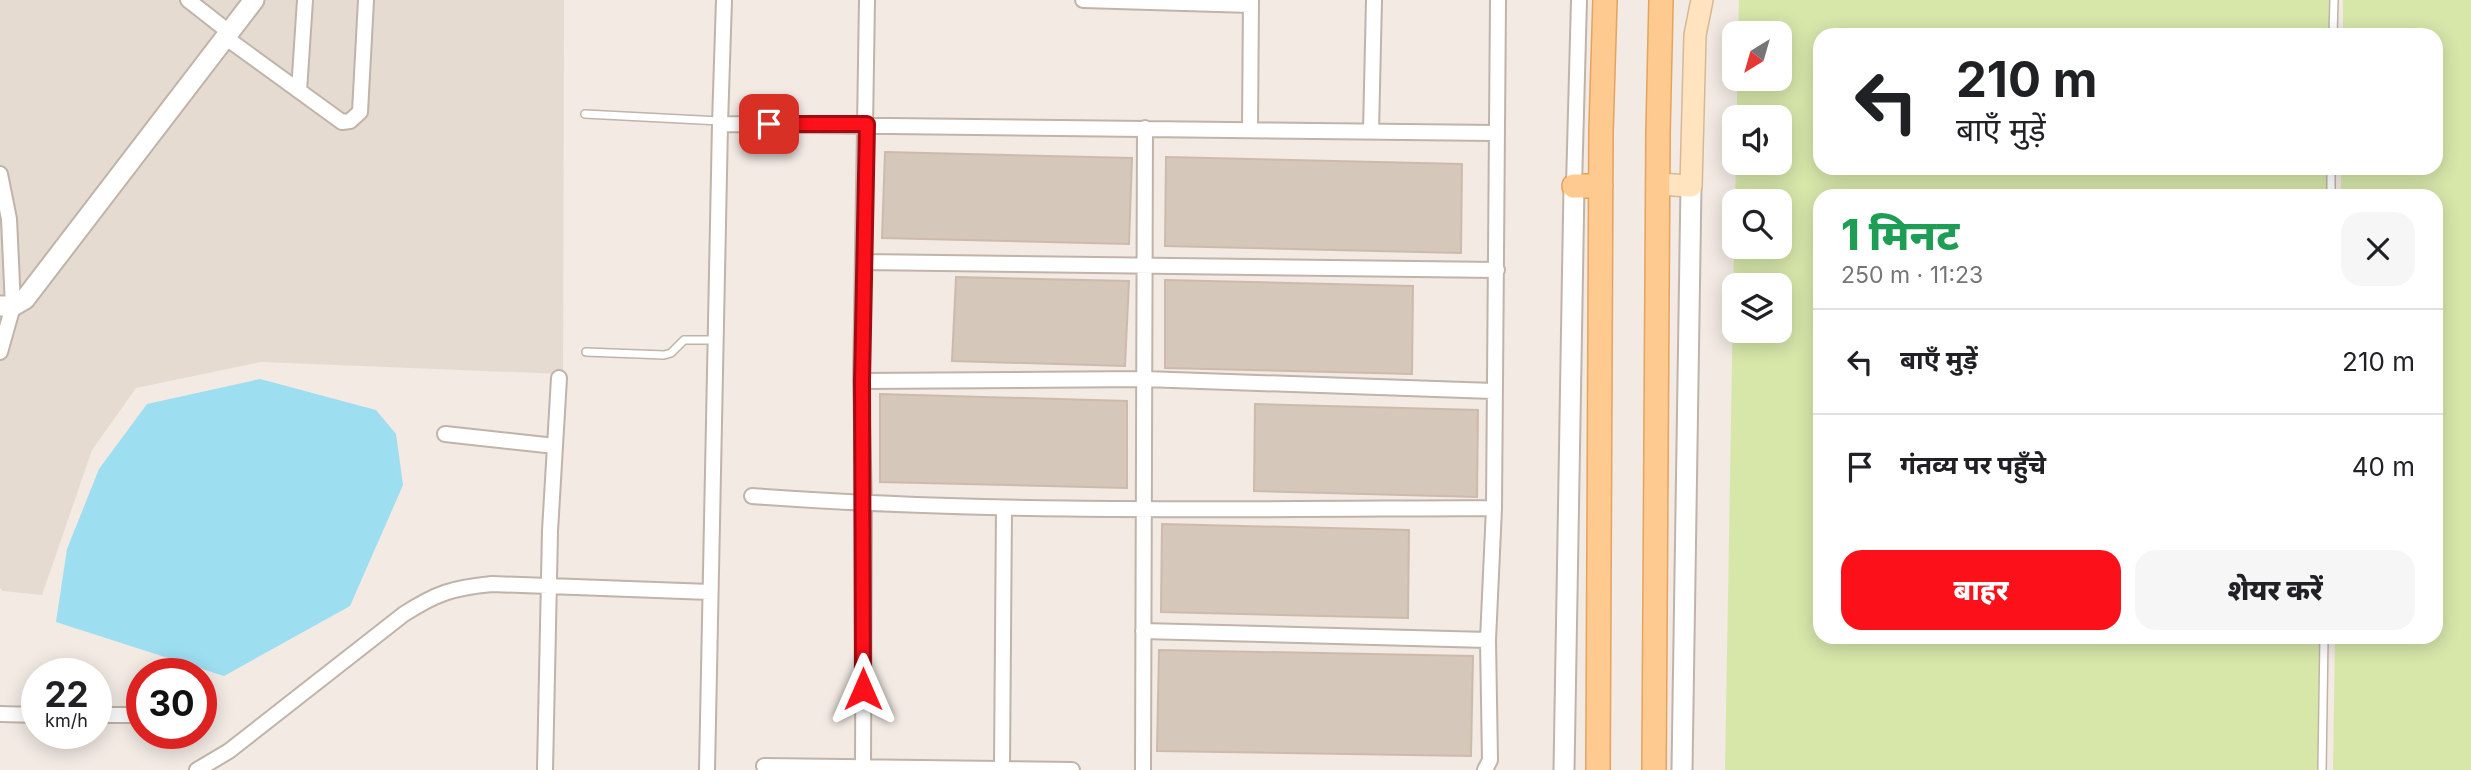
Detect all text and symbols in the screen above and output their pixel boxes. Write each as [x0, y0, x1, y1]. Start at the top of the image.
north arrow [1722, 21, 1792, 91]
map controls [1722, 21, 1792, 343]
text: 210 m [1956, 50, 2097, 109]
icon: left [1841, 56, 1932, 147]
pin [739, 94, 799, 154]
icon: arrive [750, 105, 788, 143]
button: sound [1722, 105, 1792, 175]
text: बाएँ मुड़ें [1956, 110, 2046, 149]
button: search [1722, 189, 1792, 259]
text: 1 मिनट [1841, 209, 1959, 260]
button: close [2341, 212, 2415, 286]
text: 250 m · 11:23 [1841, 261, 1983, 289]
button: layers [1722, 273, 1792, 343]
icon: left [1841, 343, 1879, 381]
text: बाएँ मुड़ें [1900, 344, 1977, 375]
text: 210 m [2342, 346, 2415, 377]
icon: arrive [1841, 448, 1879, 486]
text: गंतव्य पर पहुँचे [1900, 449, 2046, 480]
text: 40 m [2352, 451, 2415, 482]
button: बाहर [1841, 550, 2121, 630]
button: शेयर करें [2135, 550, 2415, 630]
position arrow [826, 652, 900, 726]
speed limit sign: 30 [126, 658, 217, 749]
text: 22 [44, 673, 89, 715]
text: km/h [45, 710, 88, 731]

